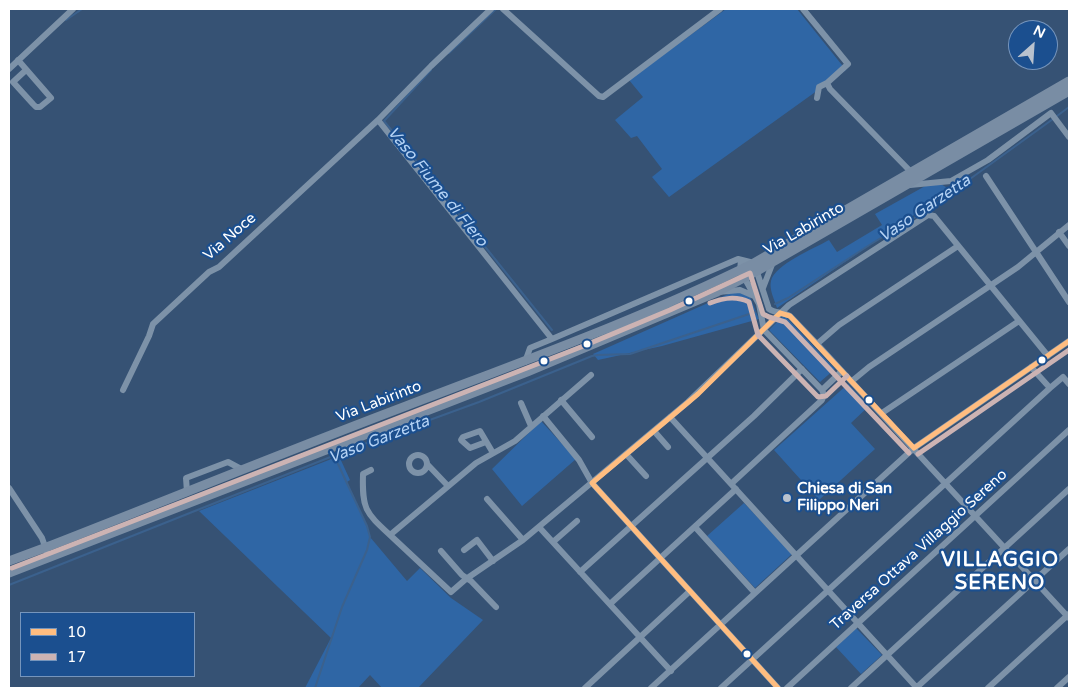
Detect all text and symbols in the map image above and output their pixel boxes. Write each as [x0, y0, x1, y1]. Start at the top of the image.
north arrow [1008, 20, 1058, 70]
text: N [1031, 22, 1048, 42]
water label: Vaso Fiume di Flero [383, 123, 491, 251]
water label: Vaso Garzetta [876, 171, 974, 247]
street label: Via Labirinto [761, 199, 847, 259]
street label: Via Noce [200, 209, 260, 265]
unlabelled marker [684, 296, 694, 306]
unlabelled marker [582, 339, 592, 349]
unlabelled marker [1037, 355, 1047, 365]
unlabelled marker [539, 356, 549, 366]
street label: Via Labirinto [334, 378, 424, 426]
unlabelled marker [864, 395, 874, 405]
water label: Vaso Garzetta [326, 412, 432, 468]
street label: Traversa Ottava Villaggio Sereno [827, 466, 1011, 634]
place label: Chiesa di San Filippo Neri [797, 480, 892, 515]
marker: Chiesa di San Filippo Neri [781, 492, 793, 504]
district label: VILLAGGIO SERENO [940, 549, 1060, 596]
legend [20, 612, 195, 677]
text: 10 [67, 623, 86, 641]
text: 17 [67, 648, 86, 666]
unlabelled marker [742, 649, 752, 659]

